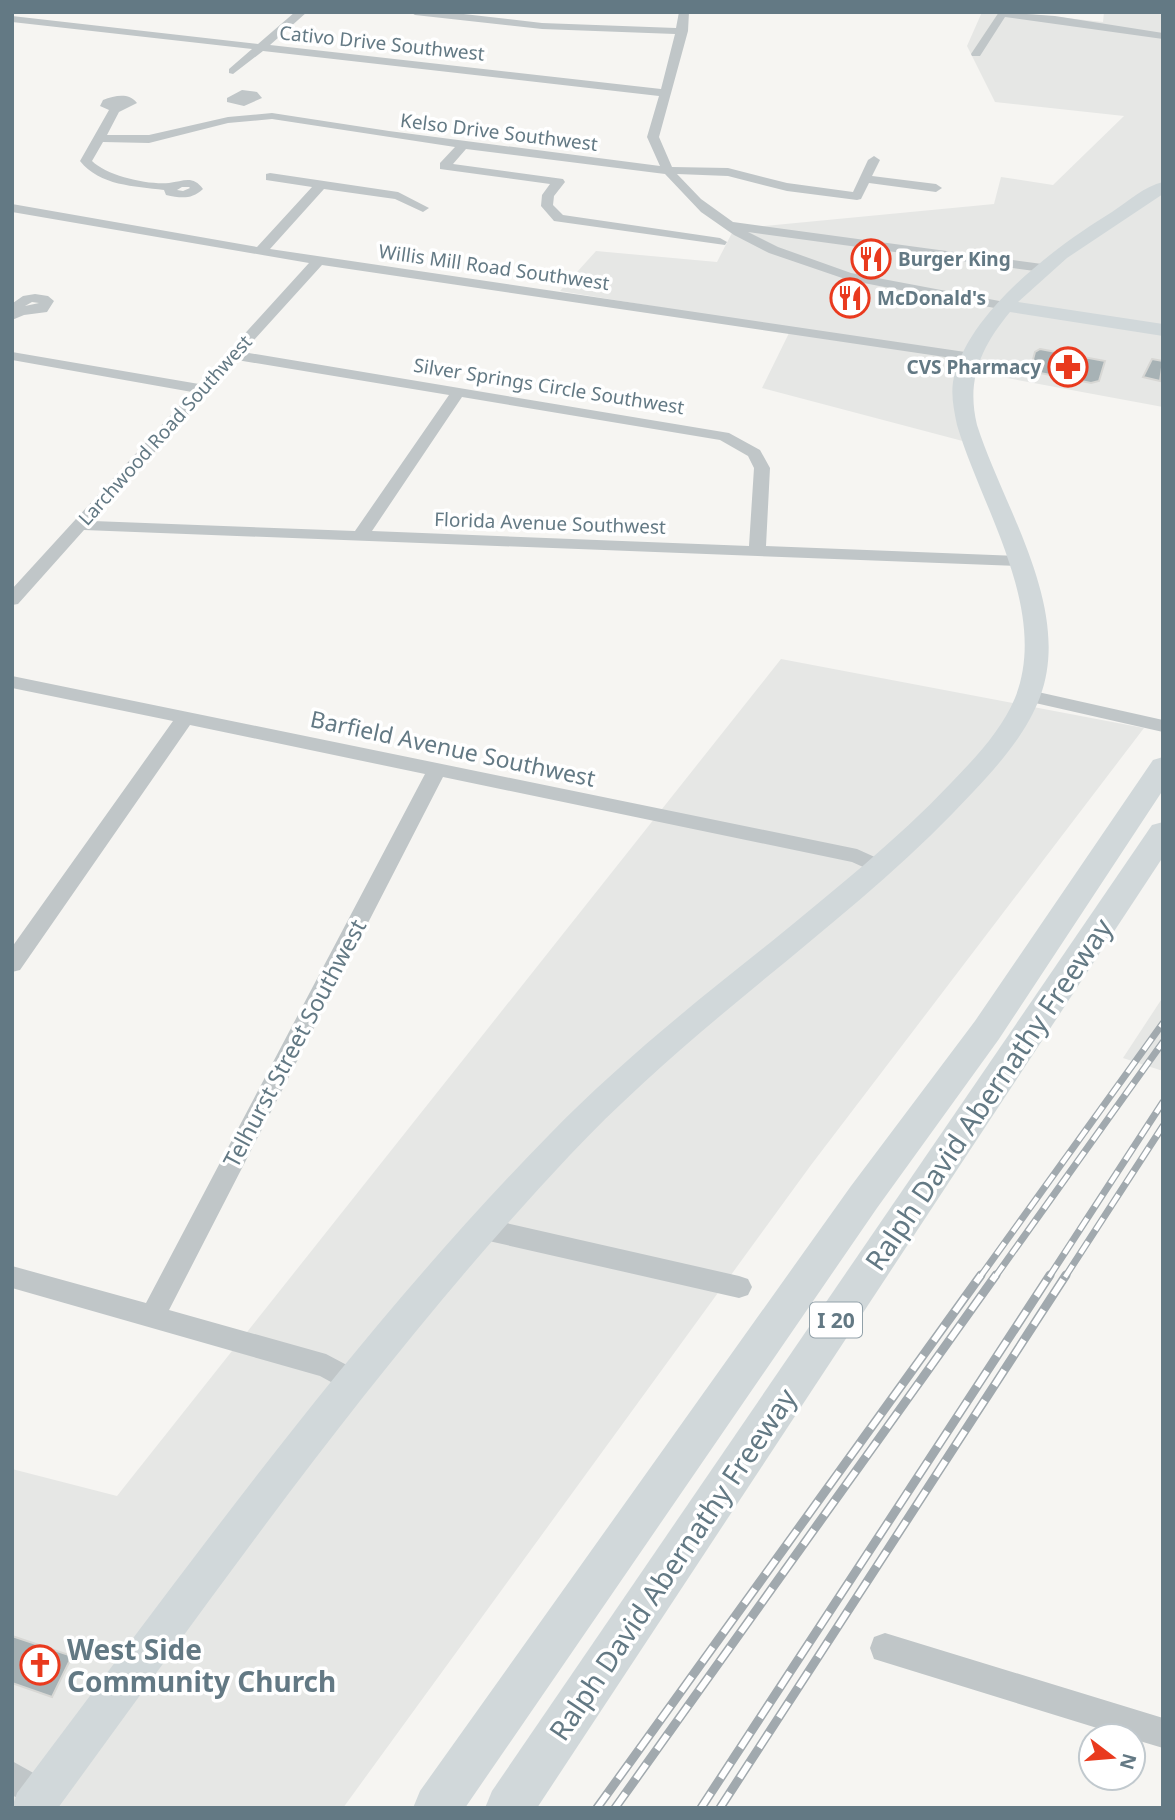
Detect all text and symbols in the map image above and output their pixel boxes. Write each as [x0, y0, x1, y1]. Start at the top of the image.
street label: Cativo Drive Southwest [278, 19, 486, 67]
street label: Kelso Drive Southwest [399, 107, 599, 157]
street label: Willis Mill Road Southwest [377, 238, 611, 296]
restaurant icon: Burger King [850, 238, 892, 280]
place label: Burger King [898, 246, 1011, 272]
restaurant icon: McDonald's [829, 277, 871, 319]
place label: McDonald's [877, 285, 986, 311]
street label: Larchwood Road Southwest [72, 329, 258, 531]
pharmacy icon: CVS Pharmacy [1047, 346, 1089, 388]
street label: Silver Springs Circle Southwest [412, 352, 686, 420]
place label: CVS Pharmacy [906, 354, 1041, 380]
street label: Florida Avenue Southwest [434, 506, 666, 540]
street label: Barfield Avenue Southwest [308, 702, 598, 794]
street label: Ralph David Abernathy Freeway [856, 910, 1121, 1278]
street label: Telhurst Street Southwest [215, 913, 373, 1173]
road number: I 20 [810, 1302, 862, 1338]
street label: Ralph David Abernathy Freeway [540, 1380, 805, 1748]
place label: West Side Community Church [67, 1630, 336, 1700]
church icon: West Side Community Church [19, 1644, 61, 1686]
north arrow [1077, 1722, 1147, 1792]
text: N [1114, 1751, 1143, 1773]

